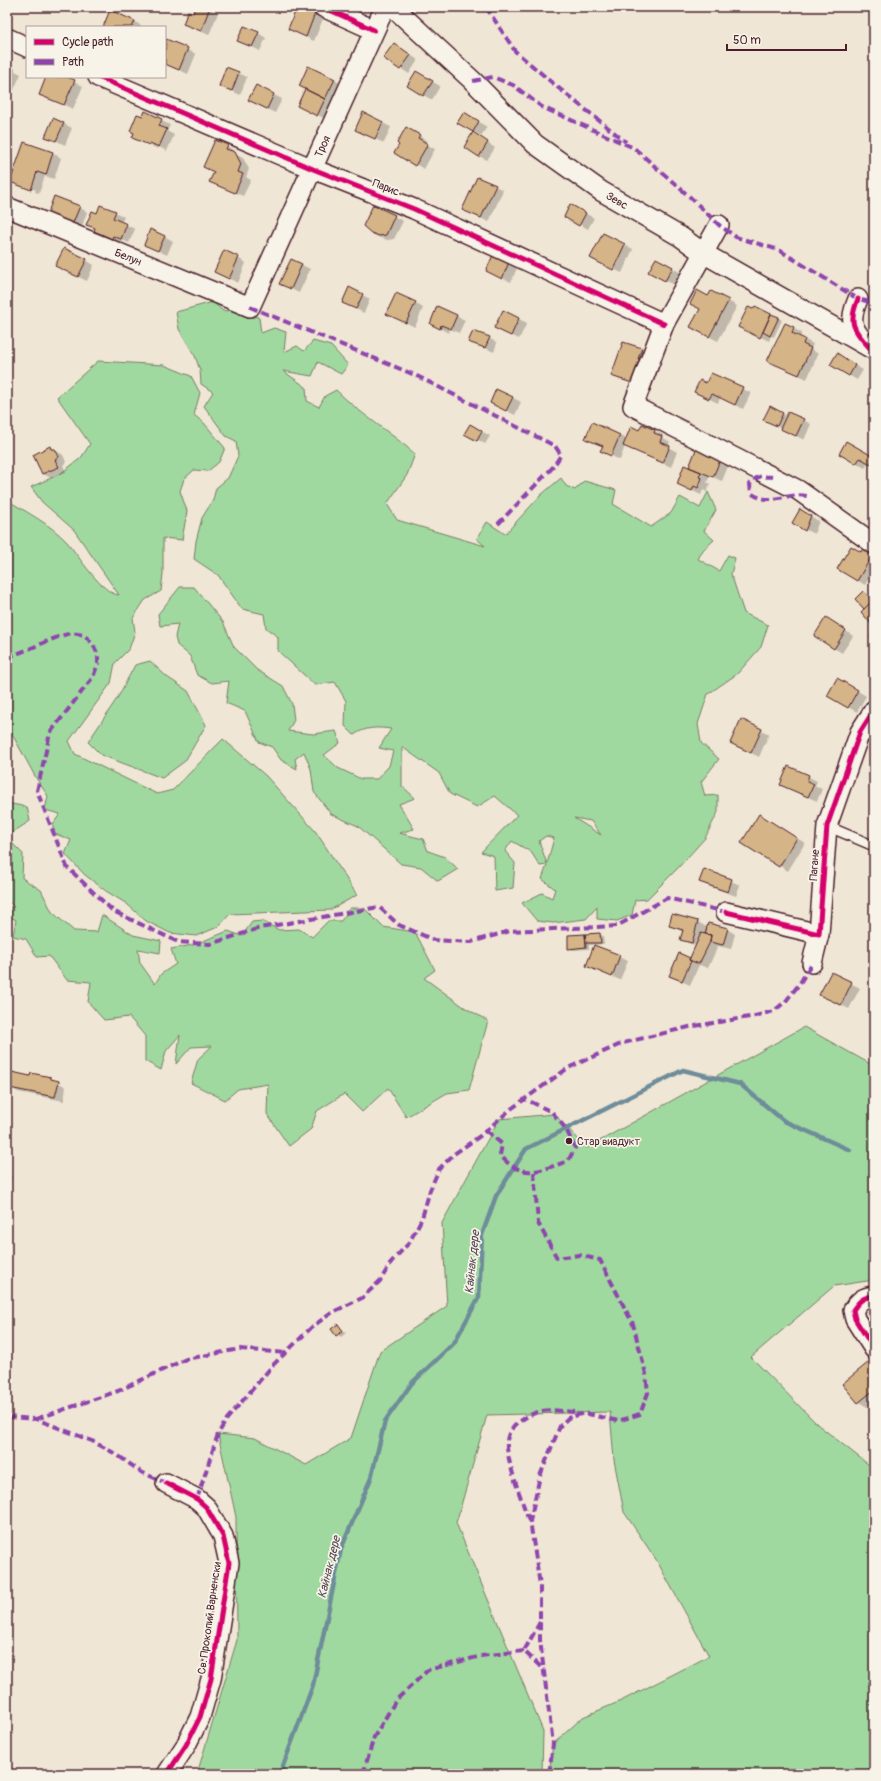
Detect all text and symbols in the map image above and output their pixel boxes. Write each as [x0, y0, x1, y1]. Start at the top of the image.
legend [26, 26, 166, 78]
scale bar [727, 26, 846, 52]
text: 50 m [733, 33, 761, 48]
text: Cycle path [62, 35, 114, 50]
text: Path [62, 55, 84, 70]
street label: Троя [312, 134, 333, 159]
street label: Парис [371, 176, 401, 199]
street label: Зевс [604, 189, 630, 212]
street label: Белун [113, 246, 143, 269]
street label: Пагане [807, 848, 822, 881]
place label: Стар виадукт [577, 1135, 640, 1148]
marker: Стар виадукт [564, 1136, 574, 1146]
water label: Кайнак дере [462, 1229, 483, 1294]
water label: Кайнак дере [315, 1534, 345, 1600]
street label: Св. Прокопий Варненски [195, 1561, 224, 1675]

